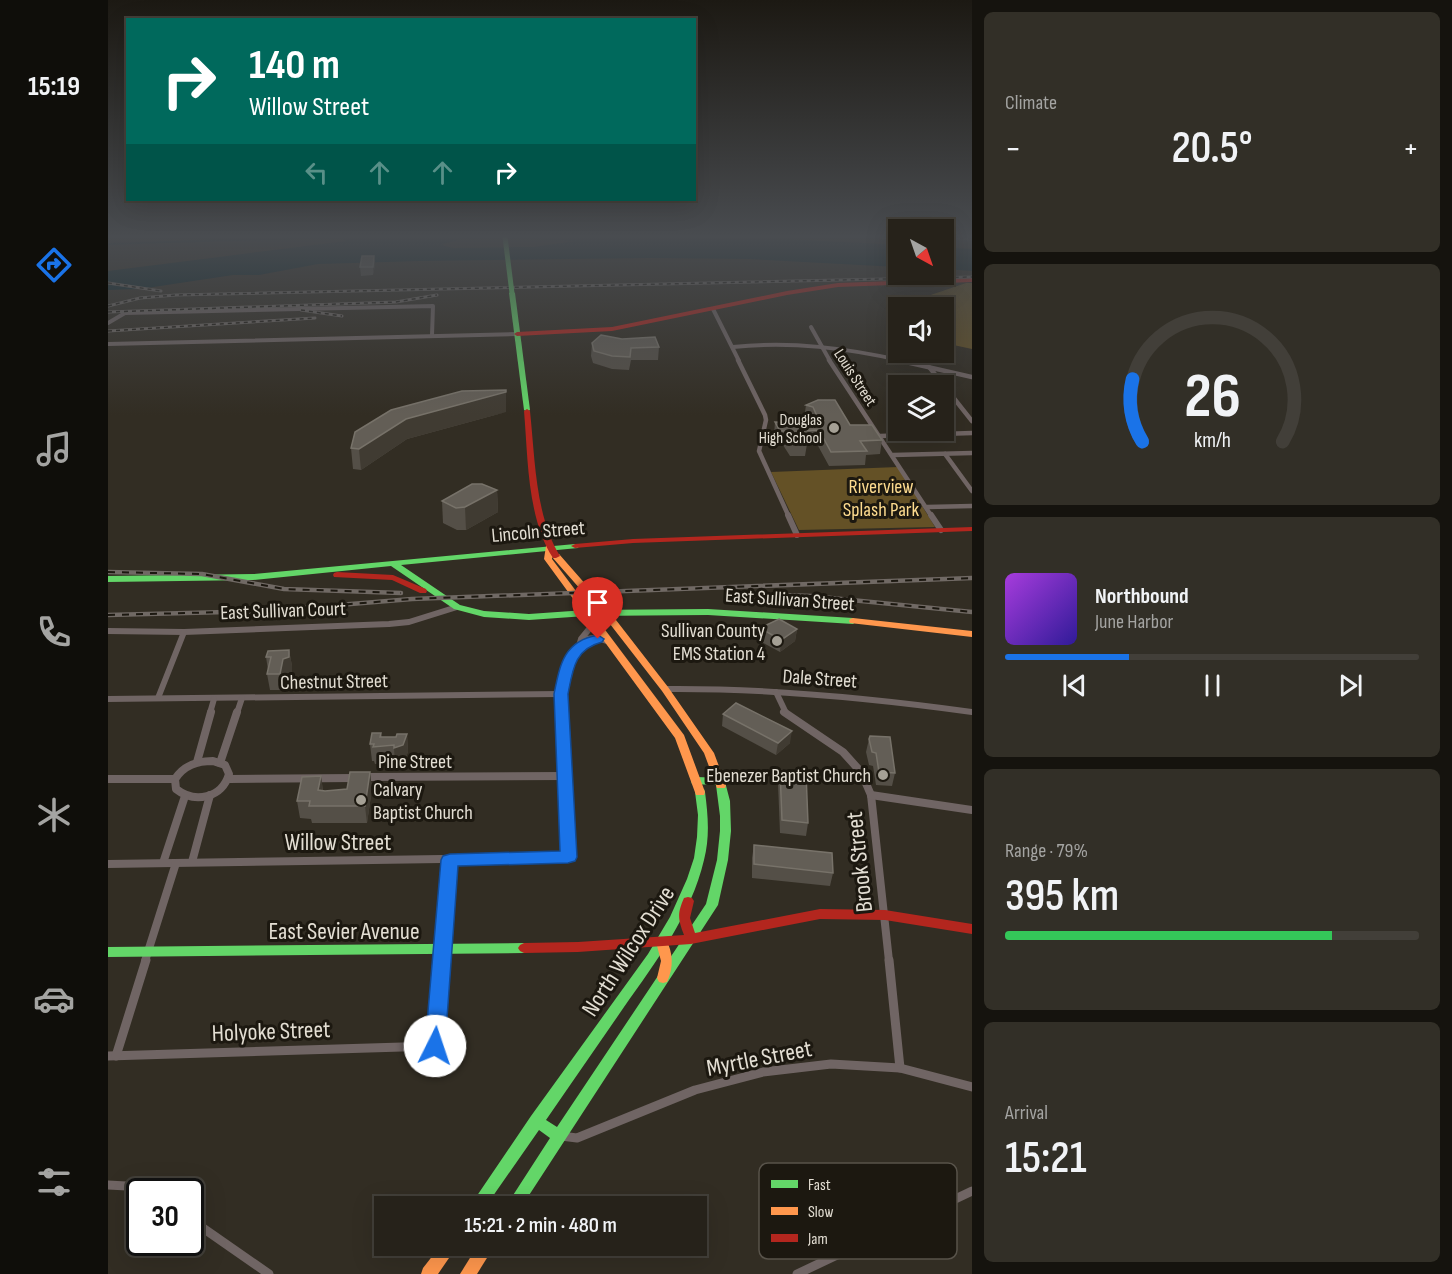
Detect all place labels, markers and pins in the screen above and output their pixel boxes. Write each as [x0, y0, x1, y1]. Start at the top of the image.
place label: Douglas High School [759, 411, 822, 448]
marker: Douglas High School [827, 421, 841, 435]
pin [572, 577, 623, 639]
place label: Sullivan County EMS Station 4 [661, 619, 765, 666]
marker: Sullivan County EMS Station 4 [770, 634, 784, 648]
place label: Ebenezer Baptist Church [706, 764, 871, 788]
marker: Ebenezer Baptist Church [876, 768, 890, 782]
place label: Calvary Baptist Church [373, 778, 473, 825]
marker: Calvary Baptist Church [354, 793, 368, 807]

